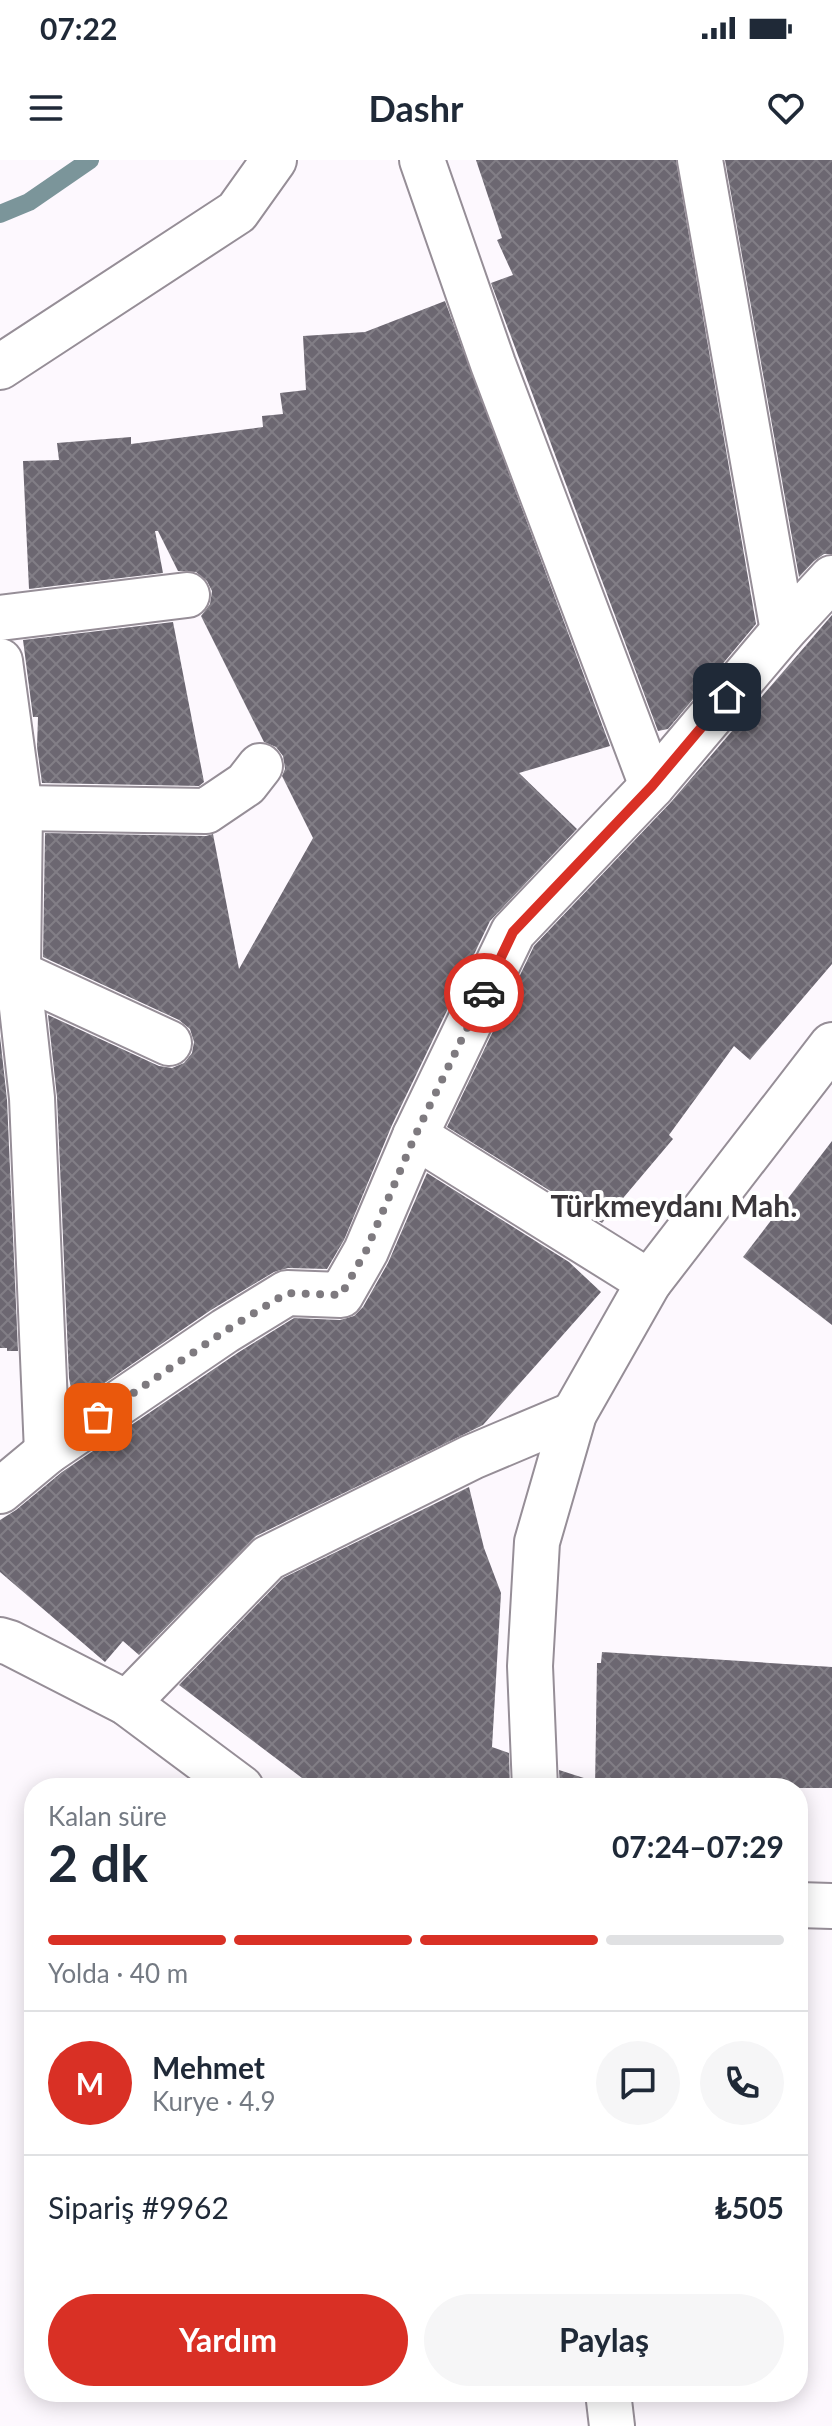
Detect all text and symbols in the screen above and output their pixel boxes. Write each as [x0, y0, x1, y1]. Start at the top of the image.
text: 07:22 [40, 10, 117, 46]
icon: menu [24, 86, 68, 130]
text: Dashr [369, 86, 463, 130]
icon: heart [764, 86, 808, 130]
pin [693, 663, 761, 731]
icon: home [705, 675, 749, 719]
courier [444, 953, 524, 1033]
icon: car [462, 971, 506, 1015]
district label: Türkmeydanı Mah. [551, 1187, 797, 1223]
pin [64, 1383, 132, 1451]
icon: bag [76, 1395, 120, 1439]
text: Kalan süre [48, 1800, 167, 1832]
text: 07:24–07:29 [612, 1828, 784, 1864]
text: 2 dk [48, 1831, 148, 1893]
text: Yolda · 40 m [48, 1957, 188, 1989]
button: chat [596, 2041, 680, 2125]
button: phone [700, 2041, 784, 2125]
text: Mehmet [152, 2049, 265, 2085]
text: M [76, 2065, 104, 2101]
text: Kurye · 4.9 [152, 2085, 276, 2117]
text: Sipariş #9962 [48, 2189, 229, 2225]
text: ₺505 [714, 2189, 784, 2225]
button: Yardım [48, 2294, 408, 2386]
button: Paylaş [424, 2294, 784, 2386]

